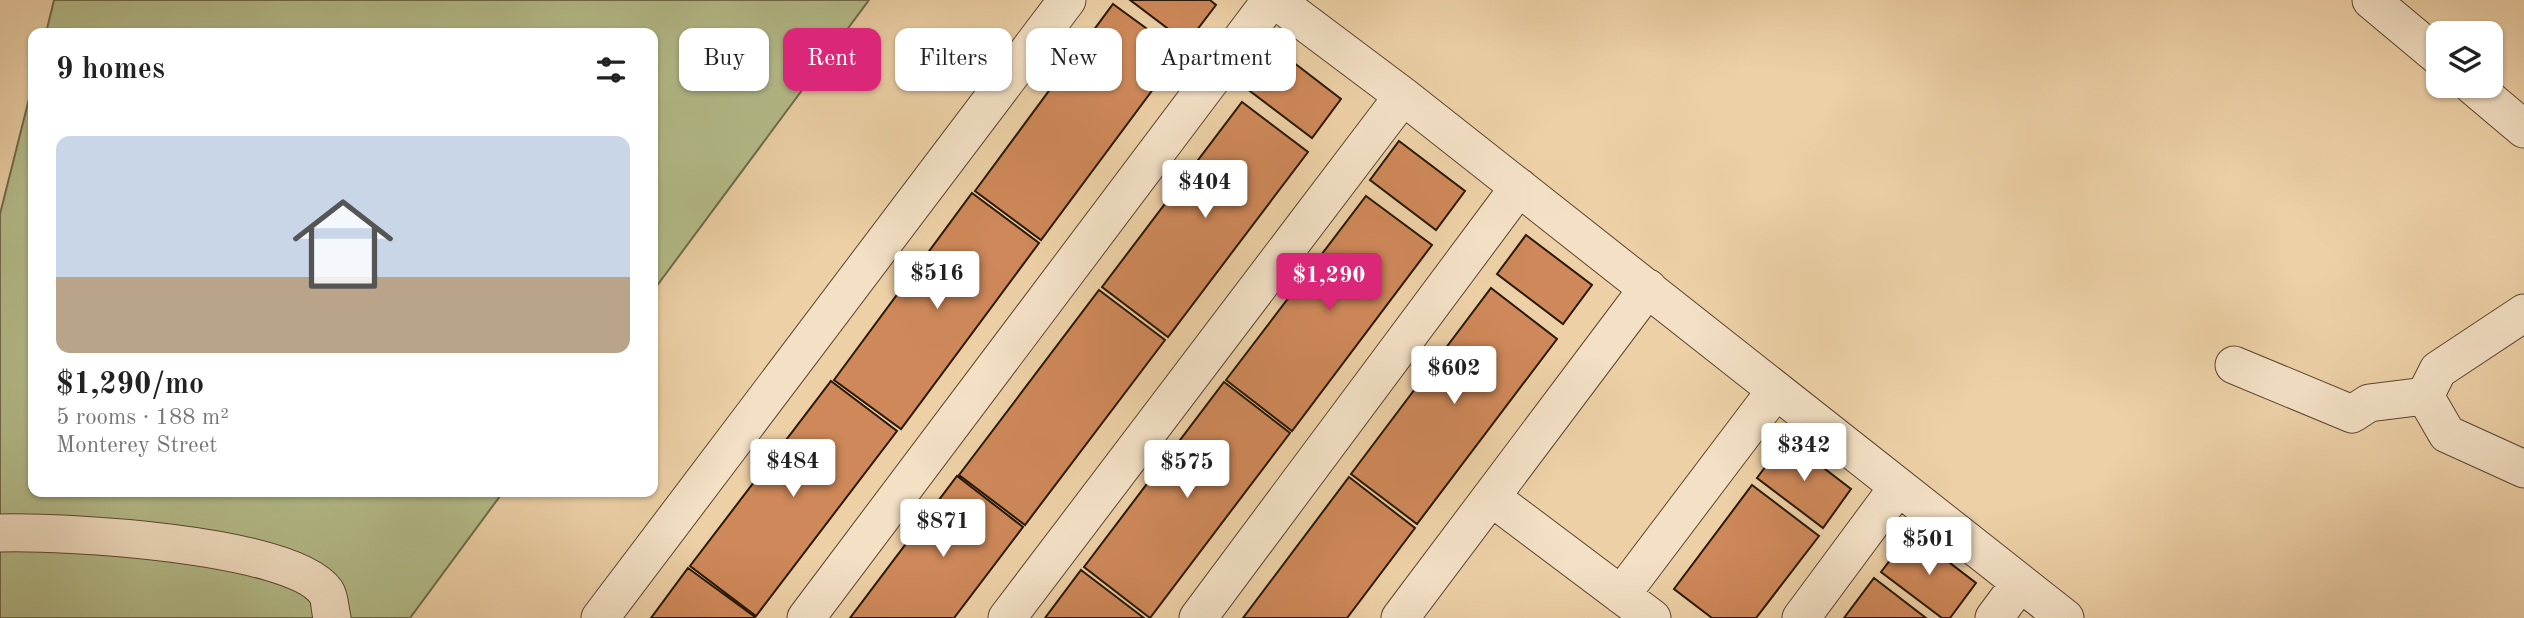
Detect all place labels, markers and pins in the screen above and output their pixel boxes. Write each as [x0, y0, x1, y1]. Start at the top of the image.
pin: $404 [1164, 160, 1246, 220]
pin: $516 [896, 252, 978, 311]
pin: $1,290 [1272, 254, 1386, 313]
pin: $602 [1413, 346, 1495, 406]
pin: $342 [1763, 424, 1845, 483]
pin: $484 [752, 440, 834, 499]
pin: $575 [1146, 440, 1228, 500]
pin: $871 [902, 500, 984, 559]
pin: $501 [1888, 518, 1970, 577]

